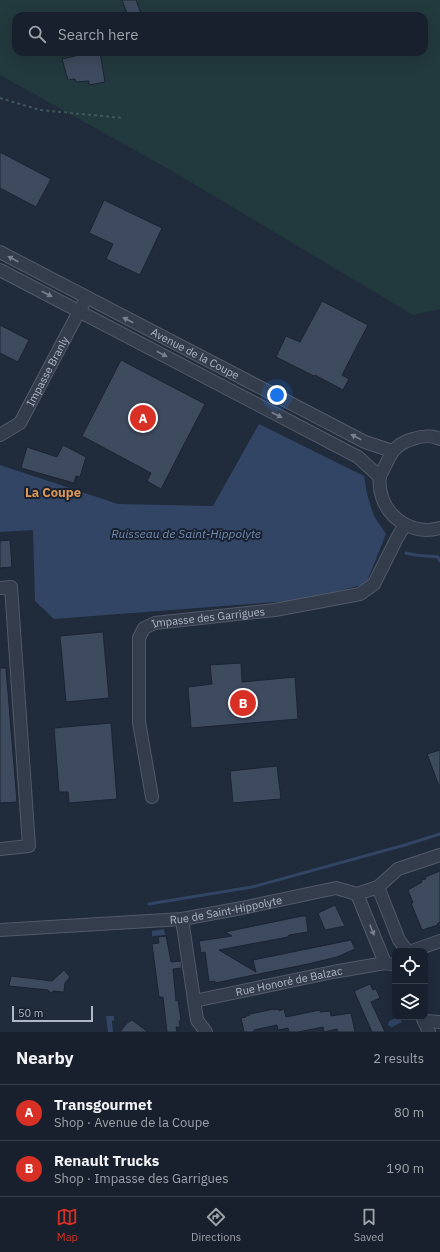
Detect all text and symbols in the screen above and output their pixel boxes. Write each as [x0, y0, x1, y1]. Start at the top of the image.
search box [12, 12, 428, 56]
icon: search [26, 23, 48, 45]
text: Search here [58, 25, 138, 44]
one-way arrow [7, 256, 19, 263]
one-way arrow [41, 291, 53, 297]
one-way arrow [122, 317, 134, 323]
street label: Avenue de la Coupe [149, 325, 242, 382]
street label: Impasse Branly [23, 333, 72, 409]
one-way arrow [157, 351, 168, 357]
your location [267, 385, 287, 405]
pin: A [130, 403, 156, 433]
one-way arrow [272, 411, 283, 418]
one-way arrow [350, 434, 362, 440]
district label: La Coupe [25, 484, 81, 501]
water label: Ruisseau de Saint-Hippolyte [111, 526, 261, 541]
street label: Impasse des Garrigues [149, 604, 266, 631]
pin: B [230, 688, 256, 718]
street label: Rue de Saint-Hippolyte [169, 893, 283, 927]
one-way arrow [369, 925, 375, 937]
map controls [392, 948, 428, 1020]
button: locate [392, 948, 428, 984]
street label: Rue Honoré de Balzac [234, 963, 344, 999]
button: layers [392, 984, 428, 1020]
scale bar [12, 1004, 93, 1023]
text: 50 m [18, 1006, 43, 1020]
text: Nearby [16, 1047, 74, 1069]
text: 2 results [373, 1050, 424, 1067]
text: Transgourmet [54, 1095, 152, 1114]
text: A [25, 1104, 33, 1121]
text: 80 m [394, 1104, 424, 1121]
text: Shop · Avenue de la Coupe [54, 1114, 209, 1131]
text: Renault Trucks [54, 1151, 159, 1170]
text: B [25, 1160, 33, 1177]
text: 190 m [386, 1160, 424, 1177]
text: Shop · Impasse des Garrigues [54, 1170, 228, 1187]
tab: Map [56, 1206, 78, 1244]
tab: Directions [191, 1206, 241, 1244]
tab: Saved [354, 1206, 384, 1244]

